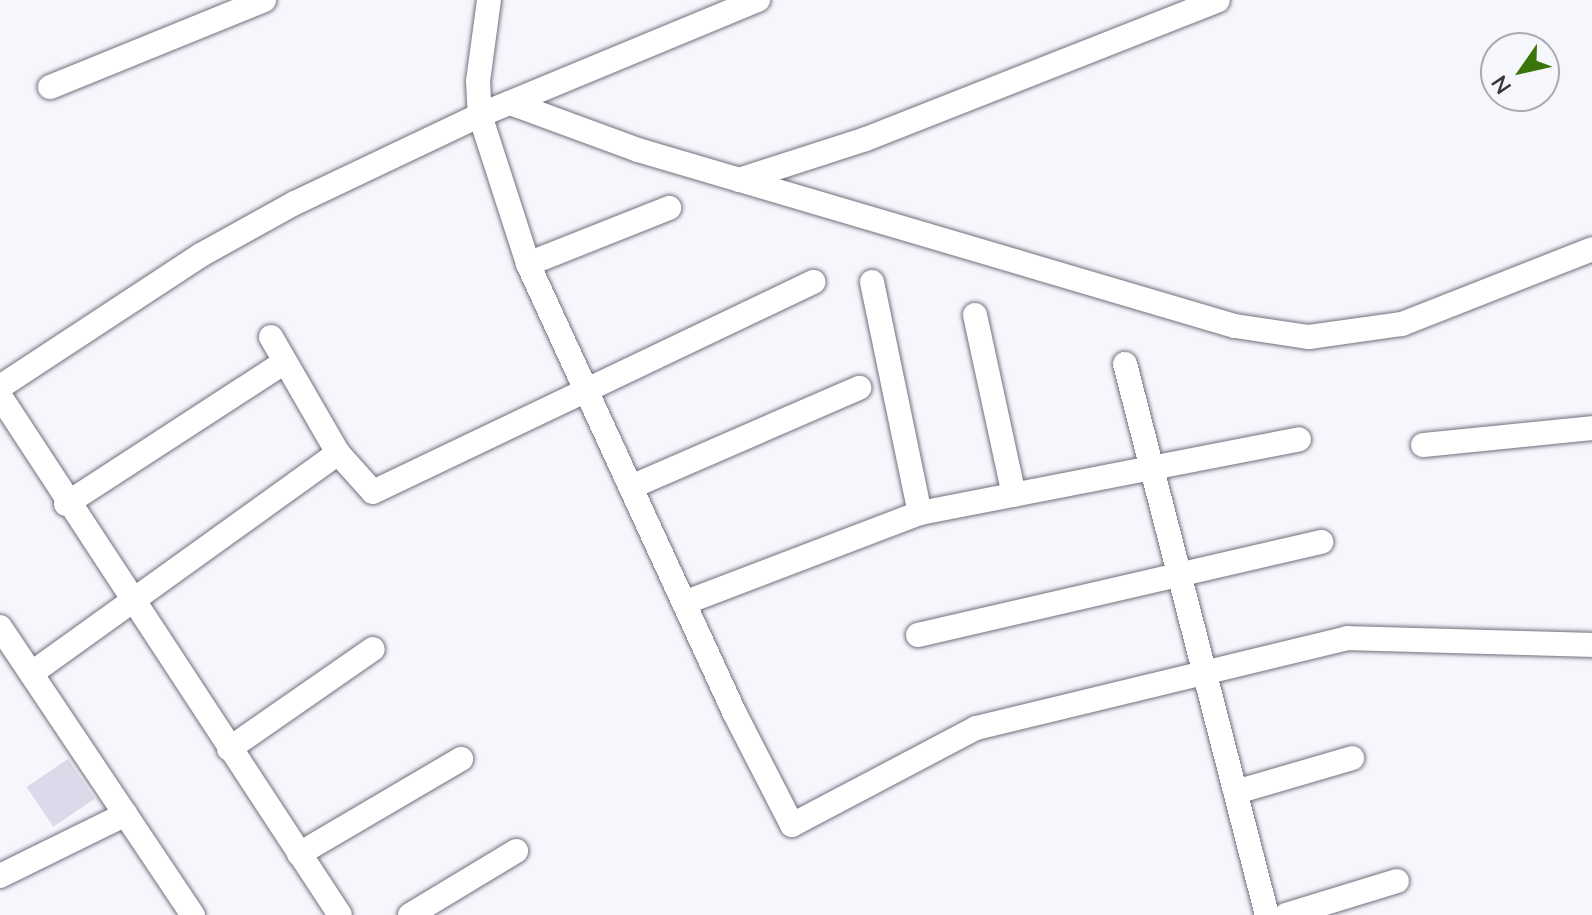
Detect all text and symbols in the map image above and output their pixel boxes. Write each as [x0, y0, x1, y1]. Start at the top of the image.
north arrow [1480, 32, 1560, 112]
text: N [1485, 69, 1519, 100]

